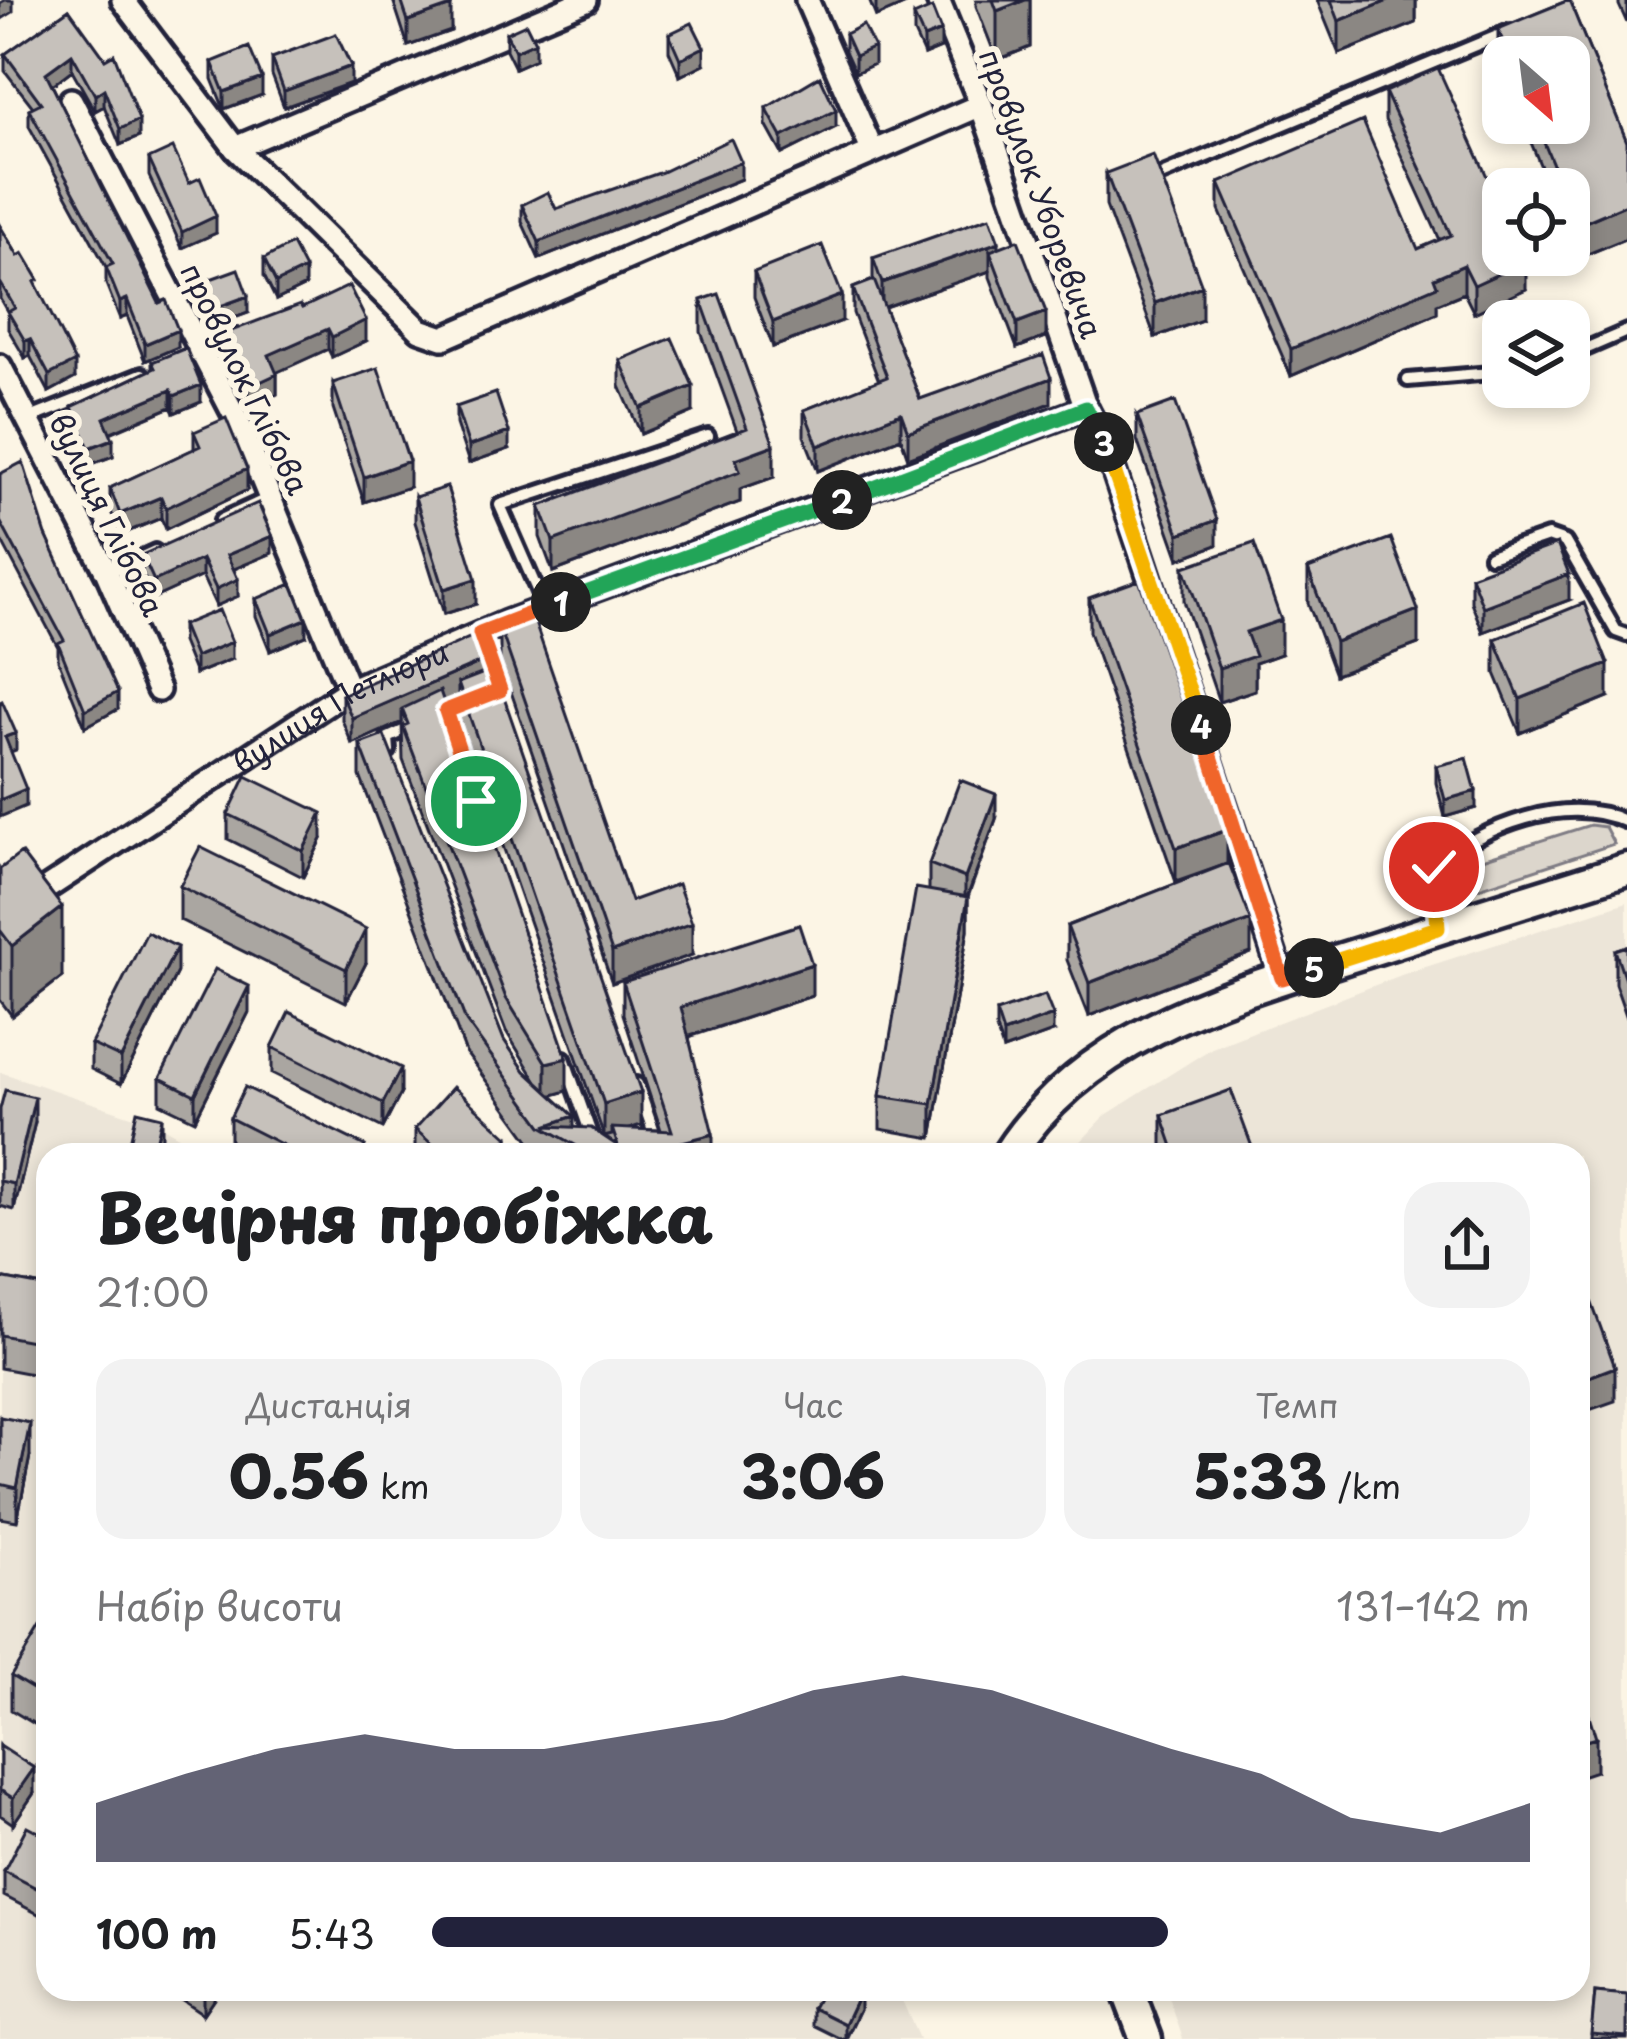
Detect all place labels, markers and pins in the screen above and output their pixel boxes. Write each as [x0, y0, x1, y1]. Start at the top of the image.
pin: 3 [1074, 412, 1134, 472]
pin: 2 [812, 470, 872, 530]
pin: 1 [531, 572, 591, 632]
pin: 4 [1171, 695, 1231, 755]
pin [425, 750, 527, 852]
pin [1383, 816, 1485, 918]
pin: 5 [1284, 938, 1344, 998]

